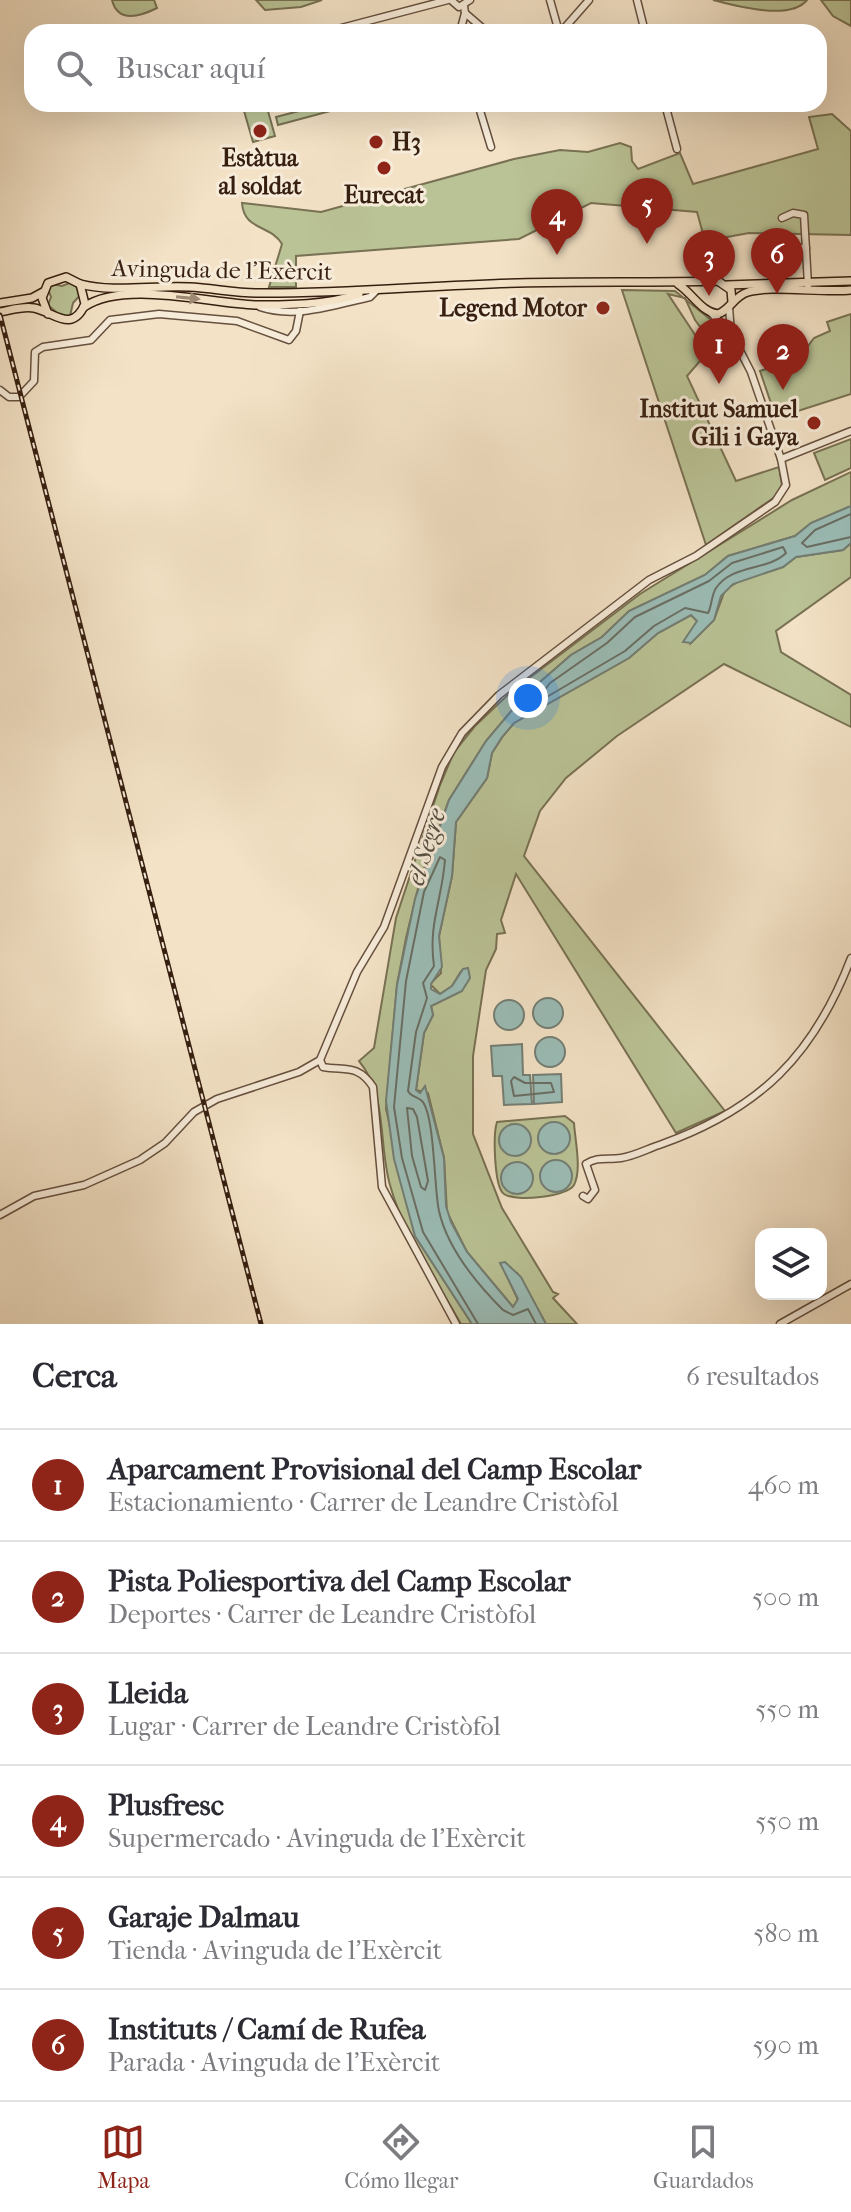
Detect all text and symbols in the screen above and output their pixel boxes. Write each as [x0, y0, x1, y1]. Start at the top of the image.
search box [24, 24, 827, 112]
icon: search [52, 46, 96, 90]
text: Buscar aquí [116, 51, 265, 86]
marker: Estàtua al soldat [251, 122, 269, 140]
place label: H3 [392, 128, 421, 156]
marker: H3 [367, 133, 385, 151]
place label: Estàtua al soldat [219, 144, 302, 200]
marker: Eurecat [375, 159, 393, 177]
pin: 5 [621, 178, 673, 244]
place label: Eurecat [344, 181, 425, 209]
pin: 4 [531, 189, 583, 255]
pin: 6 [751, 228, 803, 294]
pin: 3 [683, 230, 735, 296]
street label: Avinguda de l'Exèrcit [110, 254, 333, 286]
one-way arrow [176, 292, 201, 305]
place label: Legend Motor [439, 294, 588, 322]
marker: Legend Motor [594, 299, 612, 317]
pin: 1 [693, 318, 745, 384]
pin: 2 [757, 324, 809, 390]
place label: Institut Samuel Gili i Gaya [639, 395, 799, 451]
marker: Institut Samuel Gili i Gaya [805, 414, 823, 432]
your location [508, 678, 548, 718]
water label: el Segre [400, 804, 453, 889]
map controls [755, 1228, 827, 1300]
button: layers [755, 1228, 827, 1300]
text: Cerca [32, 1356, 117, 1396]
text: 6 resultados [686, 1361, 819, 1392]
text: Aparcament Provisional del Camp Escolar [108, 1452, 641, 1487]
text: 1 [53, 1470, 63, 1501]
text: 460 m [748, 1470, 819, 1501]
text: Estacionamiento · Carrer de Leandre Cristòfol [108, 1487, 619, 1518]
text: Pista Poliesportiva del Camp Escolar [108, 1564, 571, 1599]
text: 2 [51, 1582, 65, 1613]
text: 500 m [752, 1582, 819, 1613]
text: Deportes · Carrer de Leandre Cristòfol [108, 1599, 536, 1630]
text: Lleida [108, 1676, 188, 1711]
text: 3 [53, 1694, 63, 1725]
text: 550 m [755, 1694, 819, 1725]
text: Lugar · Carrer de Leandre Cristòfol [108, 1711, 501, 1742]
text: Plusfresc [108, 1788, 224, 1823]
text: 4 [50, 1806, 66, 1837]
text: 550 m [755, 1806, 819, 1837]
text: Supermercado · Avinguda de l'Exèrcit [108, 1823, 526, 1854]
text: Garaje Dalmau [108, 1900, 299, 1935]
text: 5 [52, 1918, 64, 1949]
text: 580 m [753, 1918, 819, 1949]
text: Tienda · Avinguda de l'Exèrcit [108, 1935, 442, 1966]
text: Instituts / Camí de Rufea [108, 2012, 425, 2047]
text: 6 [51, 2030, 65, 2061]
text: 590 m [753, 2030, 819, 2061]
text: Parada · Avinguda de l'Exèrcit [108, 2047, 440, 2078]
tab: Mapa [97, 2120, 150, 2194]
tab: Cómo llegar [344, 2120, 458, 2194]
tab: Guardados [653, 2120, 754, 2194]

